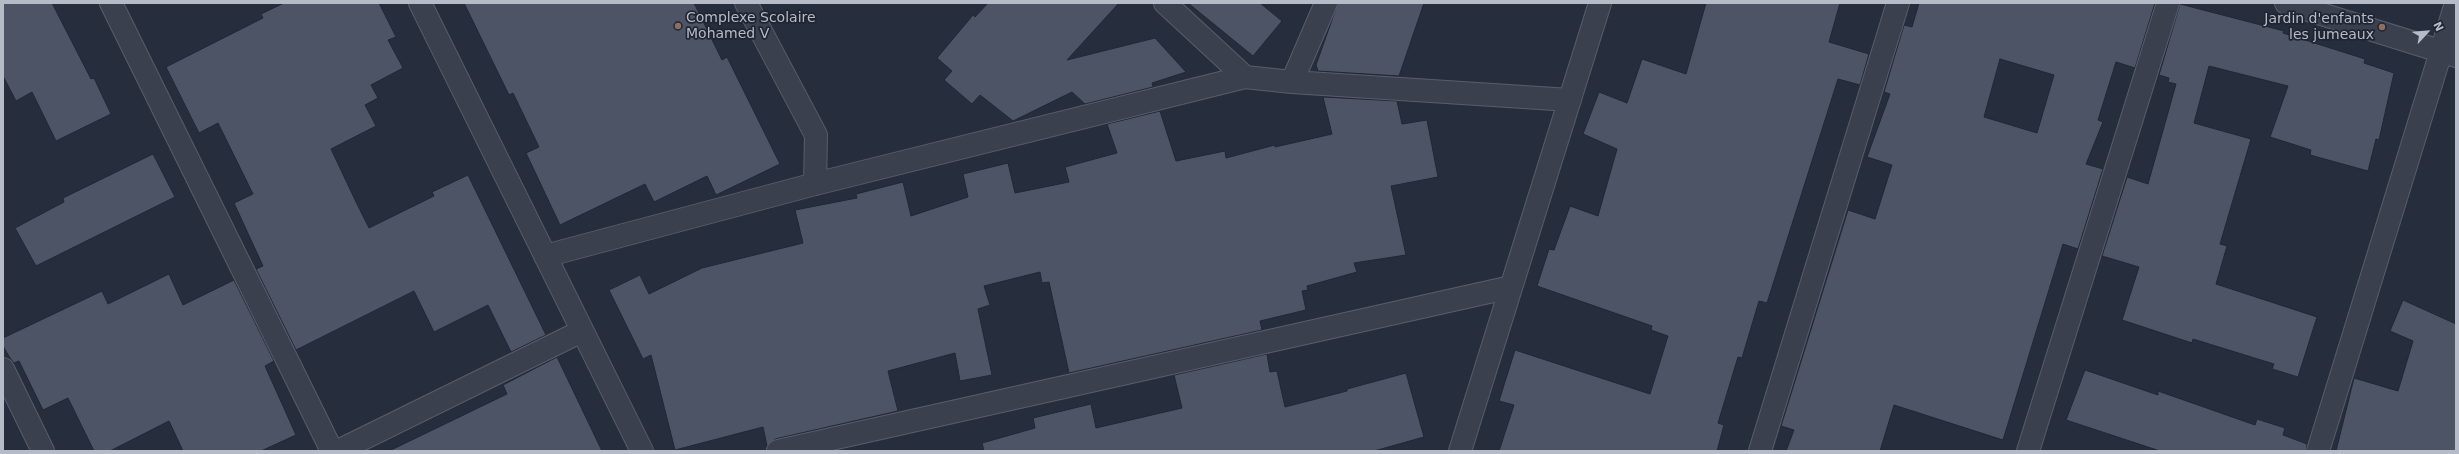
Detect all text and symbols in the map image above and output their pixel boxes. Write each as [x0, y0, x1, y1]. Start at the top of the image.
place label: Complexe Scolaire Mohamed V [686, 10, 816, 42]
place label: Jardin d'enfants les jumeaux [2264, 11, 2374, 44]
north arrow [2407, 12, 2447, 52]
text: N [2430, 20, 2446, 34]
marker: Complexe Scolaire Mohamed V [673, 21, 683, 31]
marker: Jardin d'enfants les jumeaux [2377, 22, 2387, 32]

